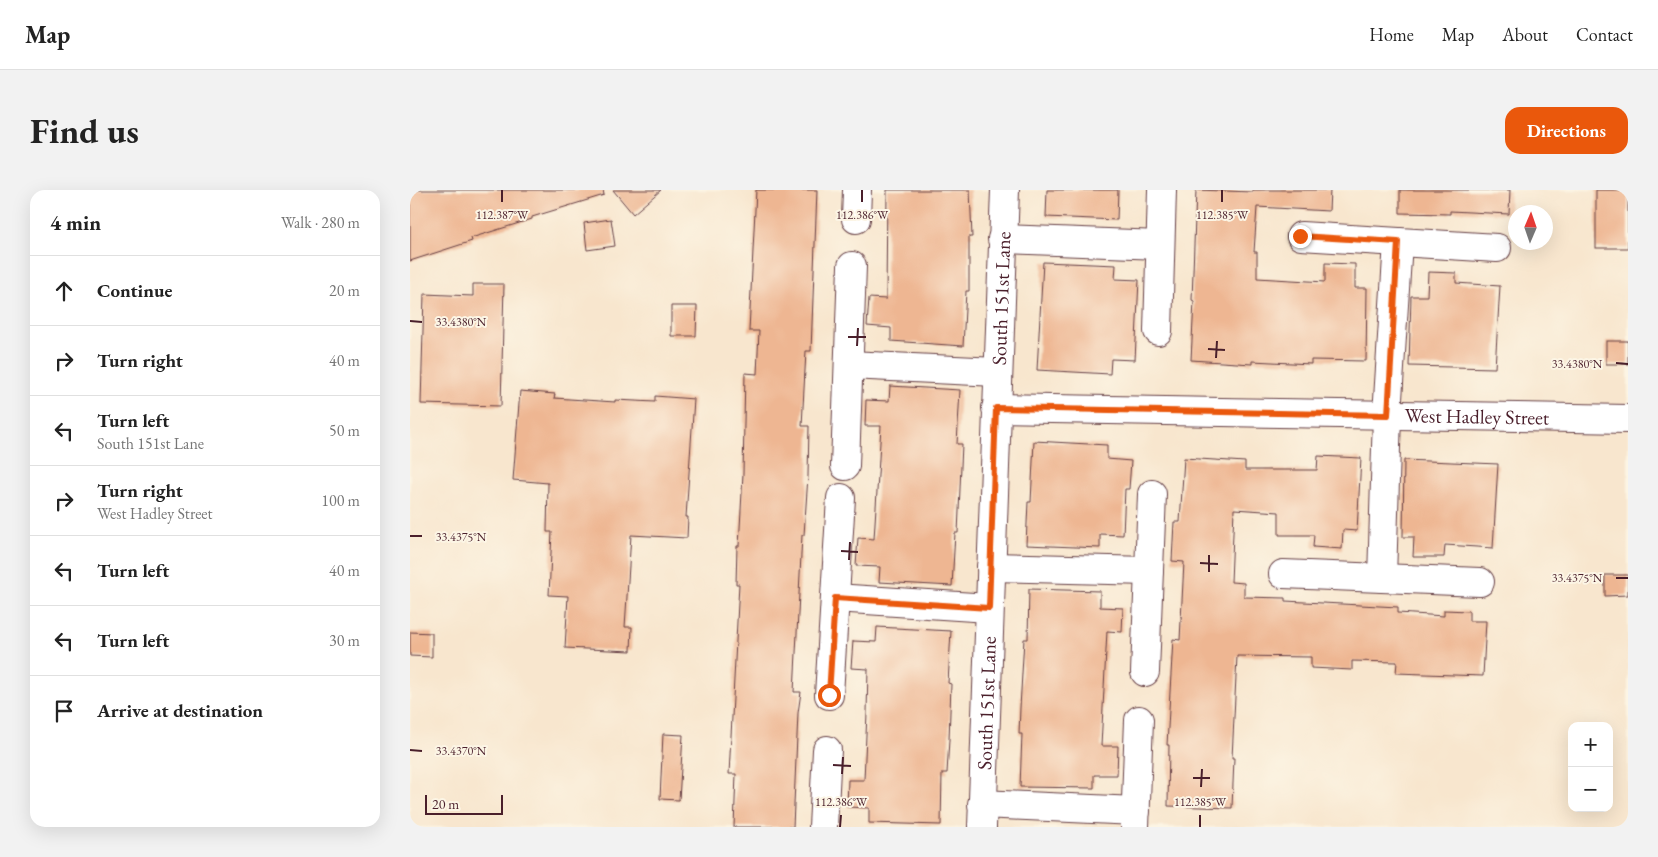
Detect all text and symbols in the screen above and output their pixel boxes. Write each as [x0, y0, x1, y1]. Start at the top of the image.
text: Map [25, 19, 70, 50]
text: Home [1369, 23, 1414, 46]
text: Map [1442, 23, 1474, 46]
text: About [1502, 23, 1548, 46]
text: Contact [1576, 23, 1633, 46]
button: Directions [1505, 107, 1628, 154]
text: Find us [30, 108, 139, 153]
north arrow [1508, 205, 1553, 250]
text: 112.387°W [476, 207, 529, 223]
text: 112.386°W [836, 207, 889, 223]
text: 112.385°W [1196, 207, 1249, 223]
text: 4 min [50, 209, 101, 236]
text: Walk · 280 m [281, 212, 360, 233]
route end [1289, 225, 1312, 248]
street label: South 151st Lane [986, 231, 1017, 366]
icon: ahead [50, 277, 78, 305]
text: Continue [97, 278, 172, 303]
text: 20 m [329, 280, 360, 301]
text: 33.4380°N [436, 314, 487, 330]
icon: right [50, 347, 78, 375]
text: Turn right [97, 348, 183, 373]
text: 40 m [329, 350, 360, 371]
text: 33.4380°N [1552, 356, 1603, 372]
street label: West Hadley Street [1404, 402, 1550, 431]
text: Turn left [97, 408, 169, 433]
icon: left [50, 417, 78, 445]
text: 50 m [329, 420, 360, 441]
text: South 151st Lane [97, 433, 204, 454]
text: Turn right [97, 478, 183, 503]
icon: right [50, 487, 78, 515]
text: 100 m [321, 490, 360, 511]
text: West Hadley Street [97, 503, 213, 524]
text: 33.4375°N [436, 529, 487, 545]
icon: left [50, 557, 78, 585]
text: Turn left [97, 558, 169, 583]
text: 40 m [329, 560, 360, 581]
text: 33.4375°N [1552, 570, 1603, 586]
icon: left [50, 627, 78, 655]
text: Turn left [97, 628, 169, 653]
text: 30 m [329, 630, 360, 651]
street label: South 151st Lane [971, 635, 1002, 770]
route start [818, 684, 841, 707]
icon: arrive [50, 697, 78, 725]
text: Arrive at destination [97, 698, 263, 723]
map controls [1568, 722, 1613, 812]
button: + [1568, 722, 1613, 767]
text: 33.4370°N [436, 743, 487, 759]
button: − [1568, 767, 1613, 812]
scale bar [425, 792, 502, 815]
text: 112.386°W [815, 794, 868, 810]
text: 112.385°W [1174, 794, 1227, 810]
text: 20 m [432, 795, 459, 813]

